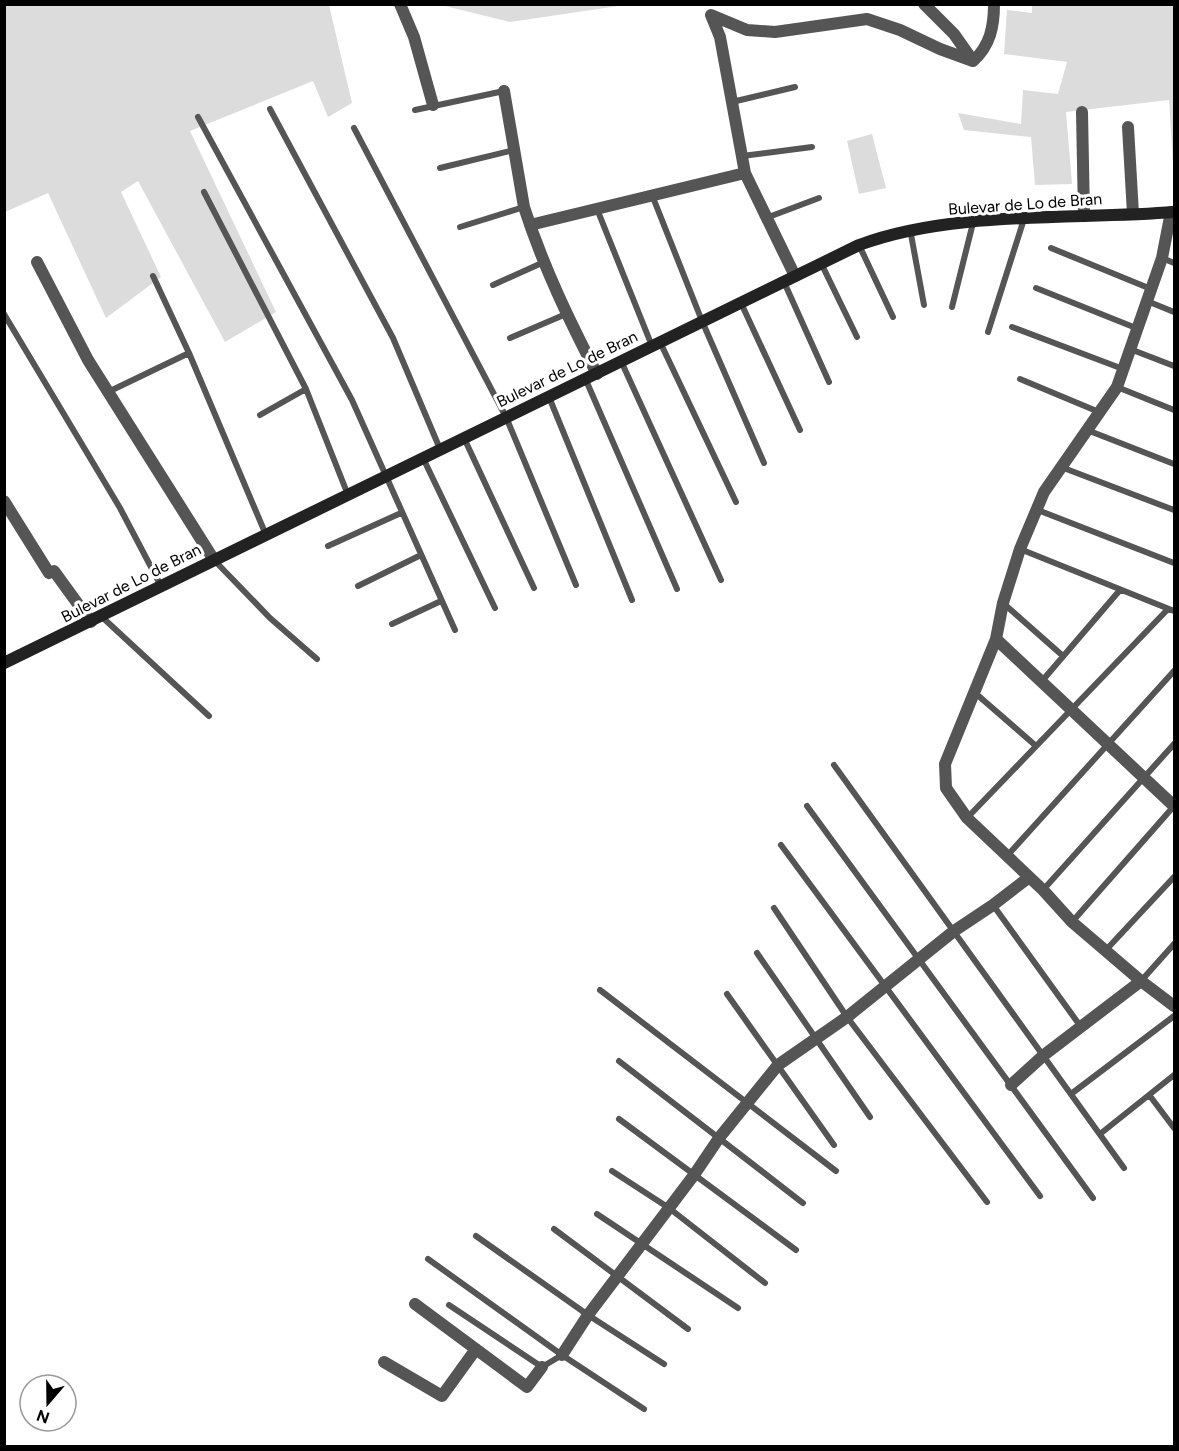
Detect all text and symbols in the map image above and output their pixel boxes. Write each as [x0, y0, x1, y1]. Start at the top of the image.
street label: Bulevar de Lo de Bran [947, 189, 1103, 219]
street label: Bulevar de Lo de Bran [493, 327, 641, 411]
street label: Bulevar de Lo de Bran [58, 539, 204, 627]
north arrow [18, 1373, 78, 1433]
text: N [34, 1406, 52, 1428]

